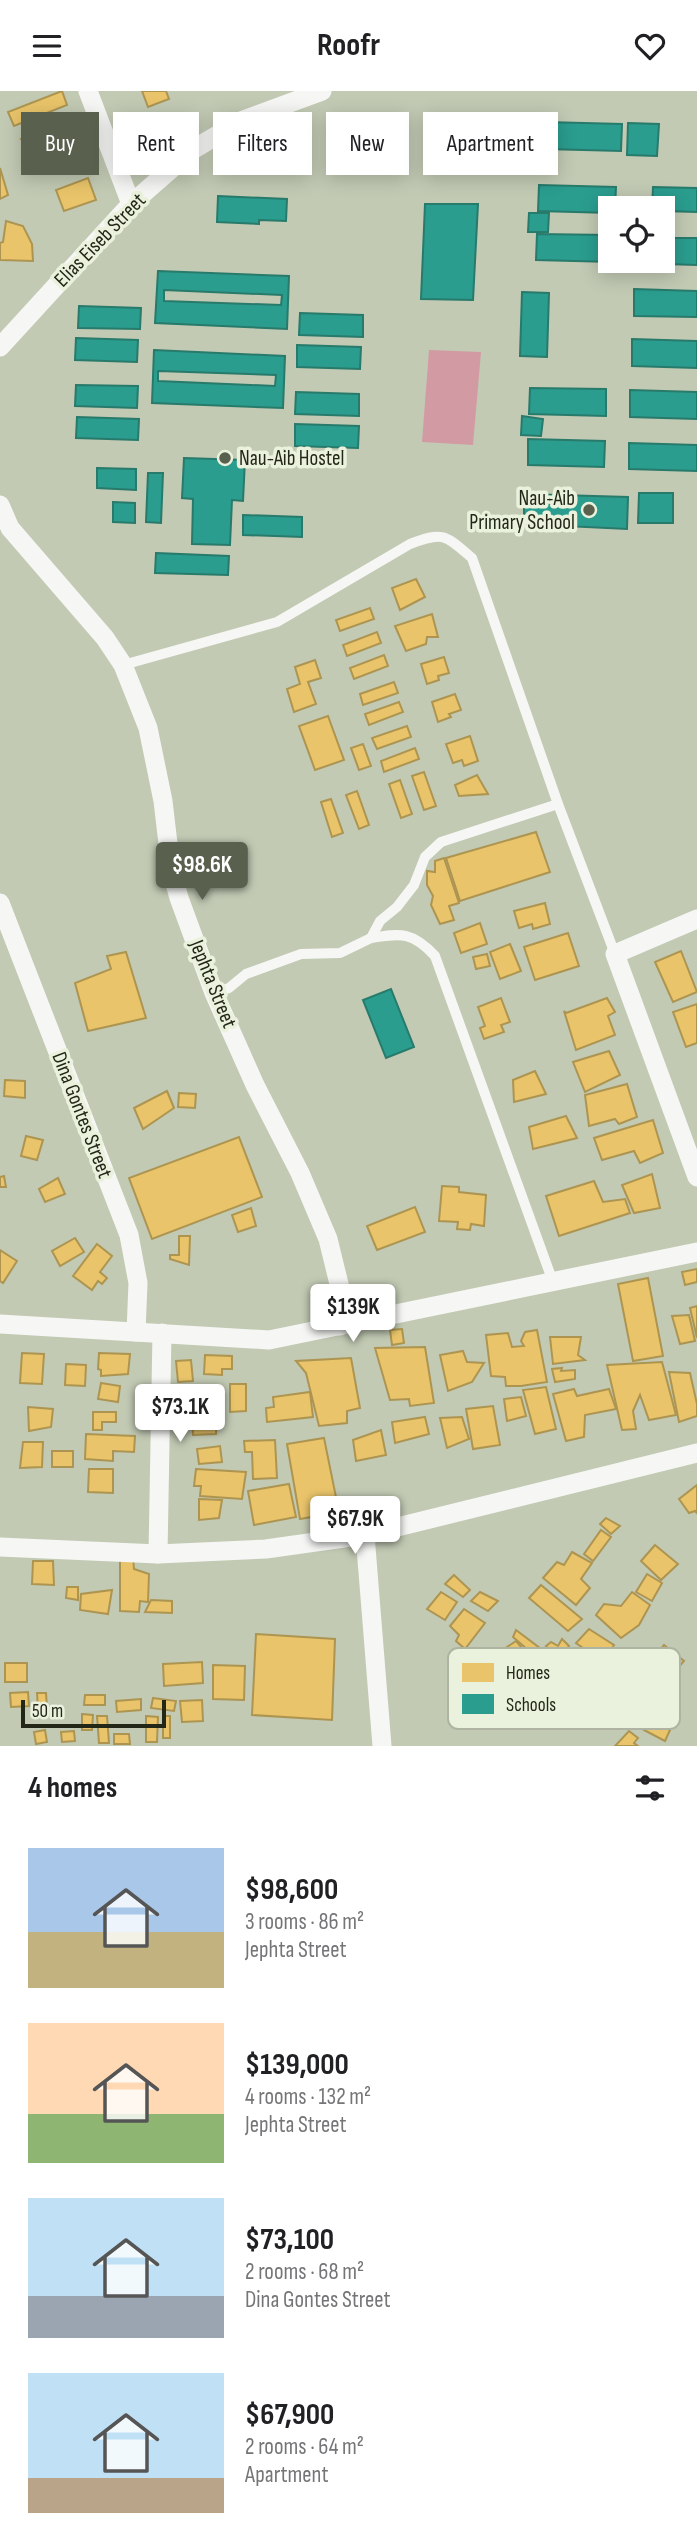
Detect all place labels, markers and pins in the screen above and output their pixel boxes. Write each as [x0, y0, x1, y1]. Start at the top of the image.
place label: Nau-Aib Hostel [239, 446, 344, 471]
marker: Nau-Aib Hostel [217, 450, 233, 466]
place label: Nau-Aib Primary School [469, 486, 575, 535]
marker: Nau-Aib Primary School [581, 502, 597, 518]
pin: $98.6K [145, 843, 259, 902]
pin: $139K [304, 1285, 402, 1344]
pin: $73.1K [123, 1385, 237, 1444]
pin: $67.9K [298, 1497, 412, 1556]

